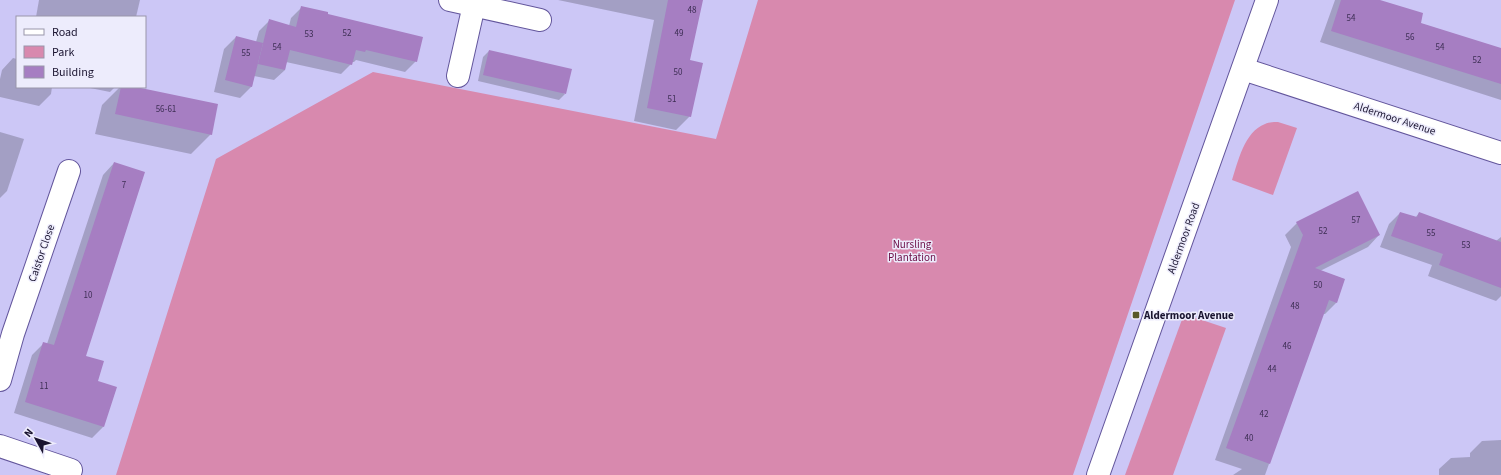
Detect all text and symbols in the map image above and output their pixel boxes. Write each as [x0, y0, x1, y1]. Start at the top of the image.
house number: 48 [688, 4, 697, 17]
house number: 54 [1347, 12, 1356, 25]
legend [16, 16, 146, 88]
text: Road [52, 24, 78, 41]
house number: 52 [343, 27, 352, 40]
house number: 49 [675, 27, 684, 40]
house number: 53 [305, 28, 314, 41]
house number: 56 [1406, 31, 1415, 44]
house number: 54 [273, 41, 282, 54]
house number: 54 [1436, 41, 1445, 54]
text: Park [52, 44, 74, 61]
house number: 55 [242, 47, 251, 60]
house number: 52 [1473, 54, 1482, 67]
text: Building [52, 64, 94, 81]
house number: 50 [674, 66, 683, 79]
house number: 51 [668, 93, 676, 106]
street label: Aldermoor Avenue [1352, 98, 1438, 139]
house number: 56-61 [156, 103, 176, 116]
house number: 7 [122, 179, 127, 192]
street label: Aldermoor Road [1164, 200, 1203, 276]
house number: 57 [1352, 214, 1361, 227]
street label: Caistor Close [25, 222, 58, 284]
house number: 52 [1319, 225, 1328, 238]
house number: 55 [1427, 227, 1436, 240]
park label: Nursling Plantation [888, 237, 936, 265]
house number: 53 [1462, 239, 1471, 252]
house number: 50 [1314, 279, 1323, 292]
house number: 10 [84, 289, 93, 302]
house number: 48 [1291, 300, 1300, 313]
place label: Aldermoor Avenue [1143, 308, 1234, 323]
marker: Aldermoor Avenue [1131, 310, 1141, 320]
house number: 46 [1283, 340, 1292, 353]
house number: 44 [1268, 363, 1277, 376]
house number: 11 [40, 380, 48, 393]
house number: 42 [1260, 408, 1269, 421]
north arrow [16, 419, 56, 459]
text: N [21, 425, 37, 441]
house number: 40 [1245, 432, 1254, 445]

